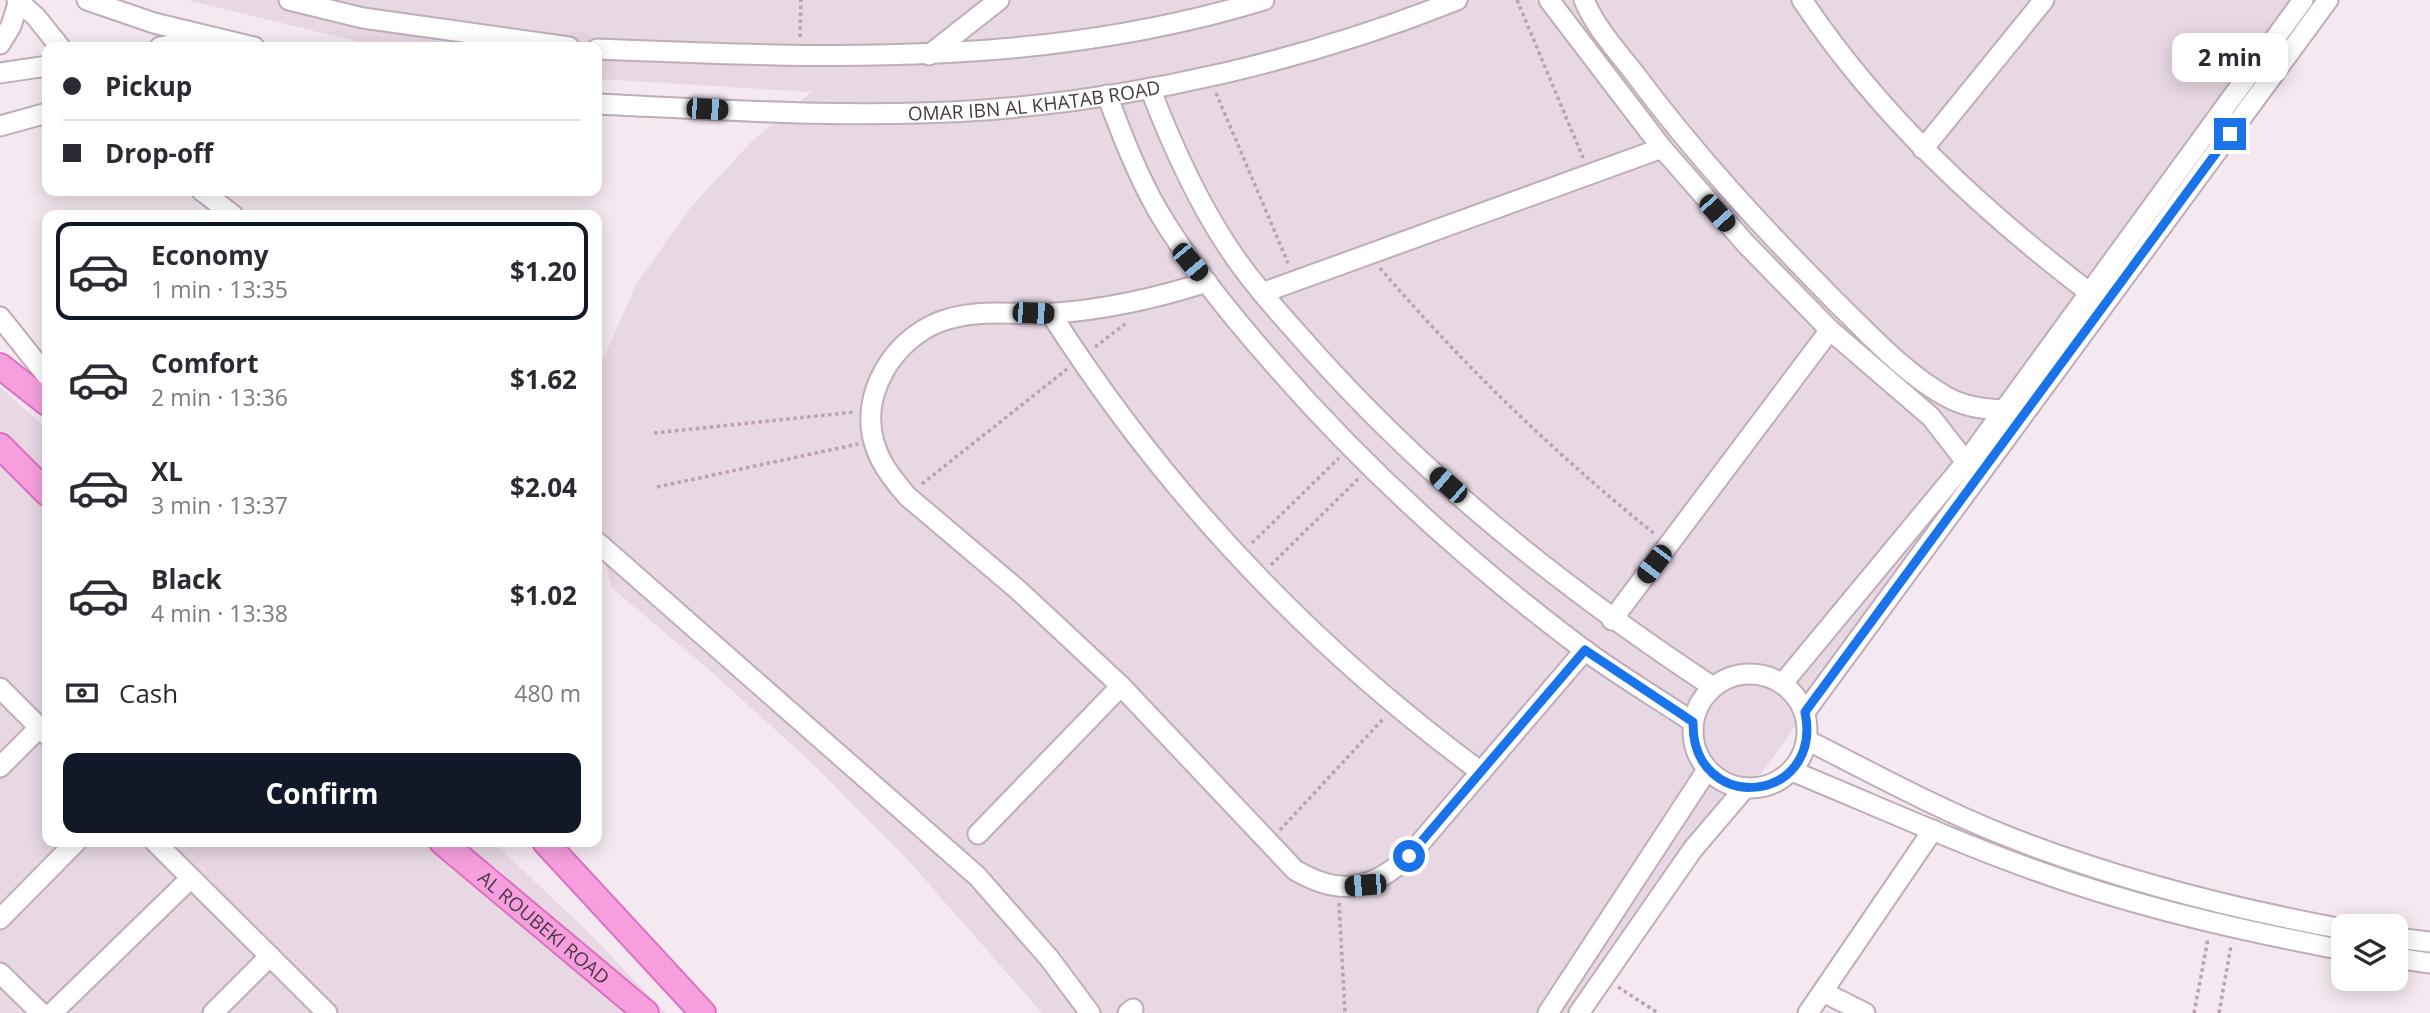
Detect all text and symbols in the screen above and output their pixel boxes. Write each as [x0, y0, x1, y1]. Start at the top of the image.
callout: 2 min [2172, 32, 2288, 82]
text: 2 min [2198, 41, 2262, 73]
text: Pickup [105, 68, 192, 104]
street label: OMAR IBN AL KHATAB ROAD [907, 74, 1162, 126]
car [686, 97, 729, 121]
route end [2214, 118, 2246, 150]
text: Drop-off [105, 135, 213, 171]
car [1696, 190, 1739, 236]
text: Economy [151, 237, 269, 273]
car [1169, 239, 1212, 285]
icon: car [67, 240, 130, 303]
text: $1.20 [510, 253, 577, 289]
text: 1 min · 13:35 [151, 273, 288, 305]
car [1012, 302, 1055, 324]
text: Comfort [151, 345, 258, 381]
icon: car [67, 348, 130, 411]
text: $1.62 [510, 361, 577, 397]
text: 2 min · 13:36 [151, 381, 288, 413]
text: XL [151, 453, 183, 489]
icon: car [67, 456, 130, 519]
car [1426, 463, 1471, 507]
text: $2.04 [510, 469, 577, 505]
text: 3 min · 13:37 [151, 489, 288, 521]
car [1633, 541, 1676, 587]
text: Black [151, 561, 222, 597]
icon: car [67, 564, 130, 627]
text: $1.02 [510, 577, 577, 613]
text: 4 min · 13:38 [151, 597, 288, 629]
icon: cash [63, 674, 101, 712]
text: Cash [119, 675, 178, 711]
text: 480 m [514, 677, 581, 709]
button: Confirm [63, 753, 581, 833]
route start [1393, 840, 1425, 872]
street label: AL ROUBEKI ROAD [473, 865, 615, 990]
car [1344, 873, 1387, 897]
map controls [2331, 914, 2408, 991]
button: layers [2331, 914, 2408, 991]

